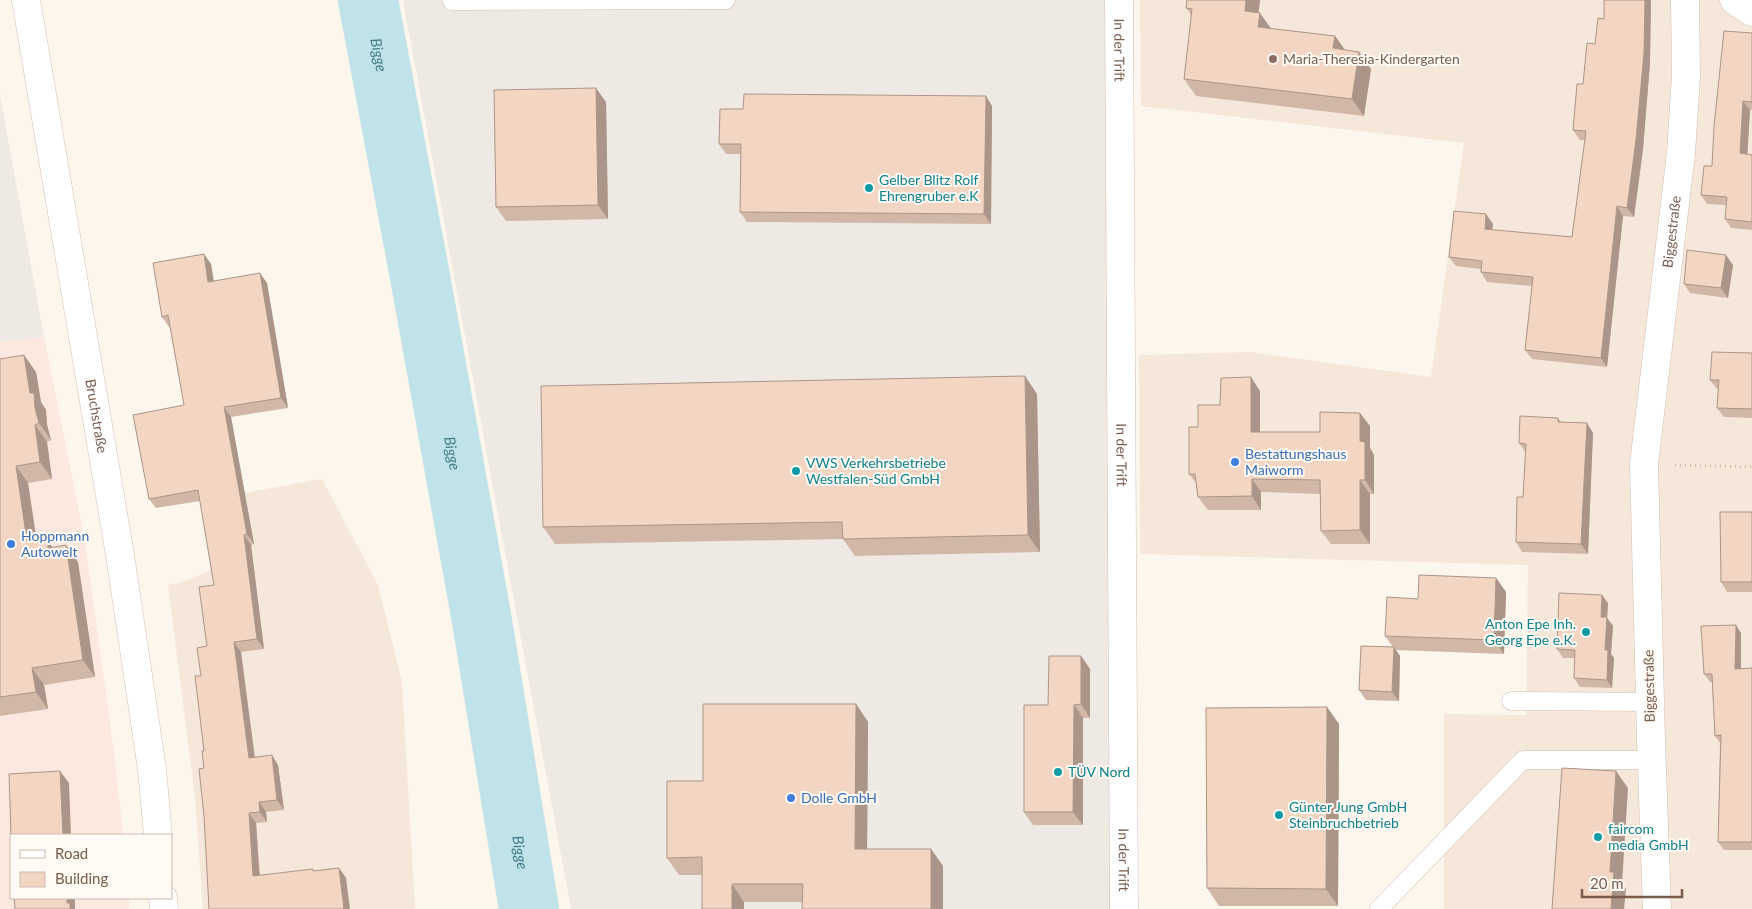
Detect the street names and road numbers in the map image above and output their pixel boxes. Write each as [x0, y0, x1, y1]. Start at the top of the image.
street label: In der Trift [1111, 18, 1128, 82]
street label: Biggestraße [1658, 195, 1684, 269]
street label: Bruchstraße [82, 378, 112, 454]
street label: In der Trift [1113, 423, 1131, 487]
street label: Biggestraße [1639, 650, 1658, 722]
street label: In der Trift [1116, 828, 1133, 892]

